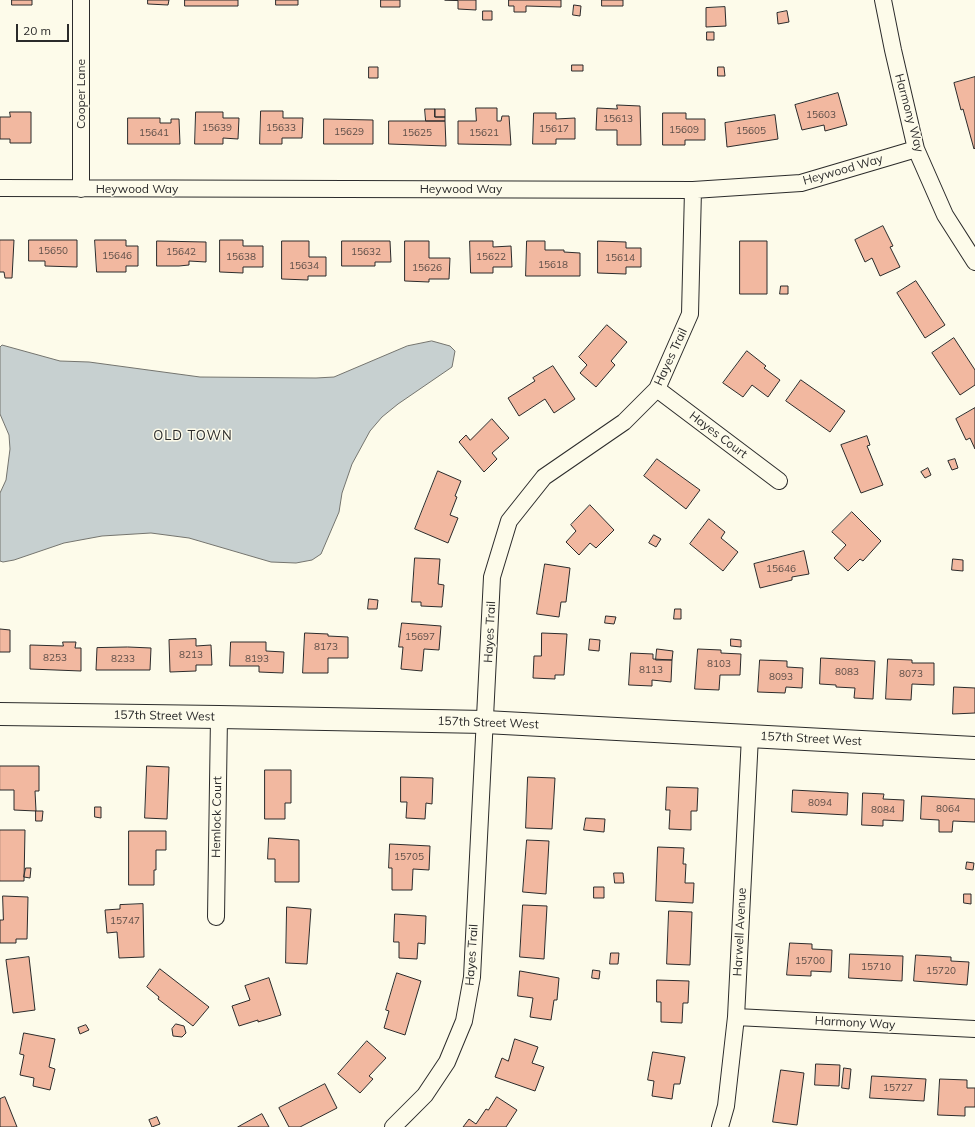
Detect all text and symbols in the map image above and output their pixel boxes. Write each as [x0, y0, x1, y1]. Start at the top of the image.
scale bar [18, 16, 71, 42]
text: 20 m [23, 23, 51, 38]
street label: Cooper Lane [74, 59, 88, 129]
street label: Harmony Way [892, 72, 926, 154]
house number: 15603 [806, 109, 836, 121]
house number: 15613 [603, 113, 633, 125]
house number: 15639 [202, 122, 232, 134]
house number: 15633 [266, 122, 296, 134]
house number: 15617 [539, 123, 569, 135]
house number: 15609 [669, 124, 699, 136]
house number: 15605 [736, 125, 766, 137]
house number: 15629 [334, 126, 364, 138]
house number: 15641 [139, 127, 169, 139]
house number: 15625 [402, 127, 432, 139]
house number: 15621 [469, 127, 499, 139]
street label: Heywood Way [801, 152, 885, 188]
street label: Heywood Way [96, 182, 178, 196]
street label: Heywood Way [420, 182, 502, 196]
house number: 15650 [38, 245, 68, 257]
house number: 15642 [166, 246, 196, 258]
house number: 15632 [351, 246, 381, 258]
house number: 15646 [102, 250, 132, 262]
house number: 15638 [226, 251, 256, 263]
house number: 15622 [476, 251, 506, 263]
house number: 15614 [605, 252, 635, 264]
house number: 15618 [538, 259, 568, 271]
house number: 15634 [289, 260, 319, 272]
house number: 15626 [412, 262, 442, 274]
street label: Hayes Trail [651, 326, 691, 388]
street label: Hayes Court [686, 409, 750, 461]
district label: OLD TOWN [153, 428, 233, 444]
house number: 15646 [766, 563, 796, 575]
street label: Hayes Trail [481, 601, 499, 663]
house number: 15697 [405, 631, 435, 643]
house number: 8173 [314, 641, 338, 653]
house number: 8213 [179, 649, 203, 661]
house number: 8253 [43, 652, 67, 664]
house number: 8233 [111, 653, 135, 665]
house number: 8193 [245, 653, 269, 665]
house number: 8103 [707, 658, 731, 670]
house number: 8113 [639, 664, 663, 676]
house number: 8083 [835, 666, 859, 678]
house number: 8073 [899, 668, 923, 680]
house number: 8093 [769, 671, 793, 683]
street label: 157th Street West [113, 708, 215, 724]
street label: 157th Street West [437, 714, 539, 732]
street label: 157th Street West [760, 729, 862, 749]
street label: Hemlock Court [209, 776, 225, 858]
house number: 8094 [808, 797, 832, 809]
house number: 8064 [936, 803, 960, 815]
house number: 8084 [871, 804, 895, 816]
house number: 15705 [394, 851, 424, 863]
street label: Harwell Avenue [730, 887, 750, 977]
house number: 15747 [110, 915, 140, 927]
street label: Hayes Trail [463, 924, 481, 986]
house number: 15700 [795, 955, 825, 967]
house number: 15710 [861, 961, 891, 973]
house number: 15720 [926, 965, 956, 977]
street label: Harmony Way [814, 1014, 896, 1032]
house number: 15727 [883, 1082, 913, 1094]

